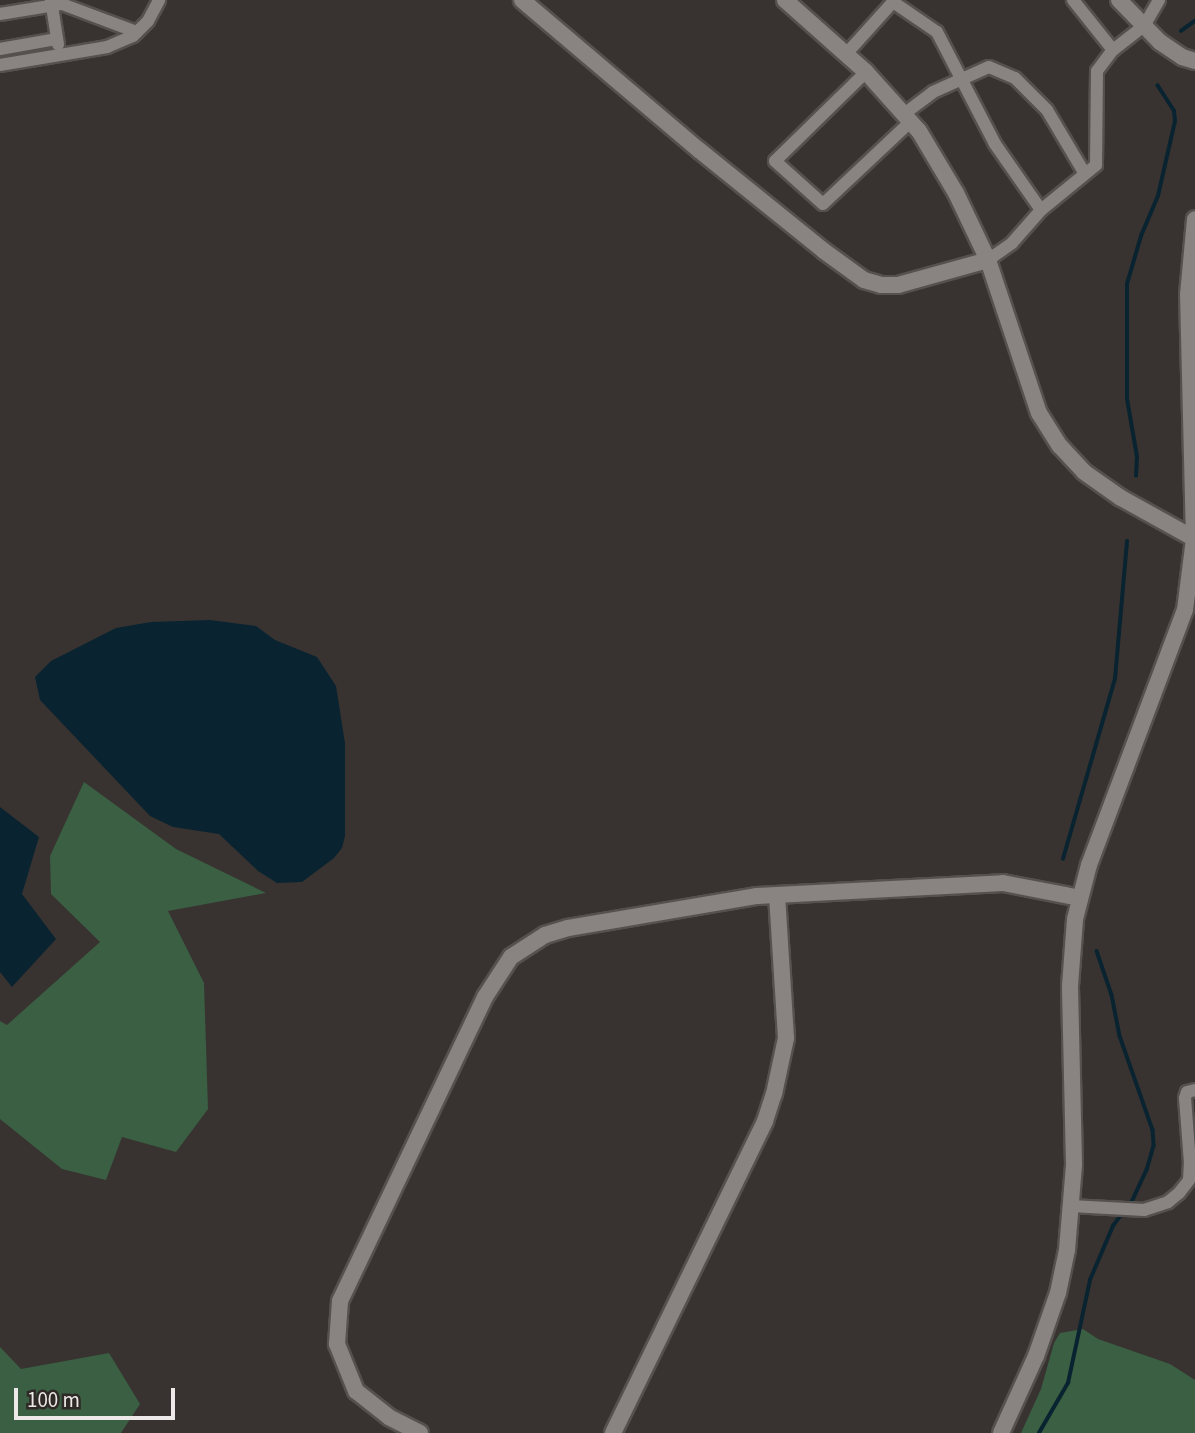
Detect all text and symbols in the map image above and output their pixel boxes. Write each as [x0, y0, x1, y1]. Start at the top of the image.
scale bar [18, 1374, 178, 1418]
text: 100 m [27, 1385, 80, 1415]

